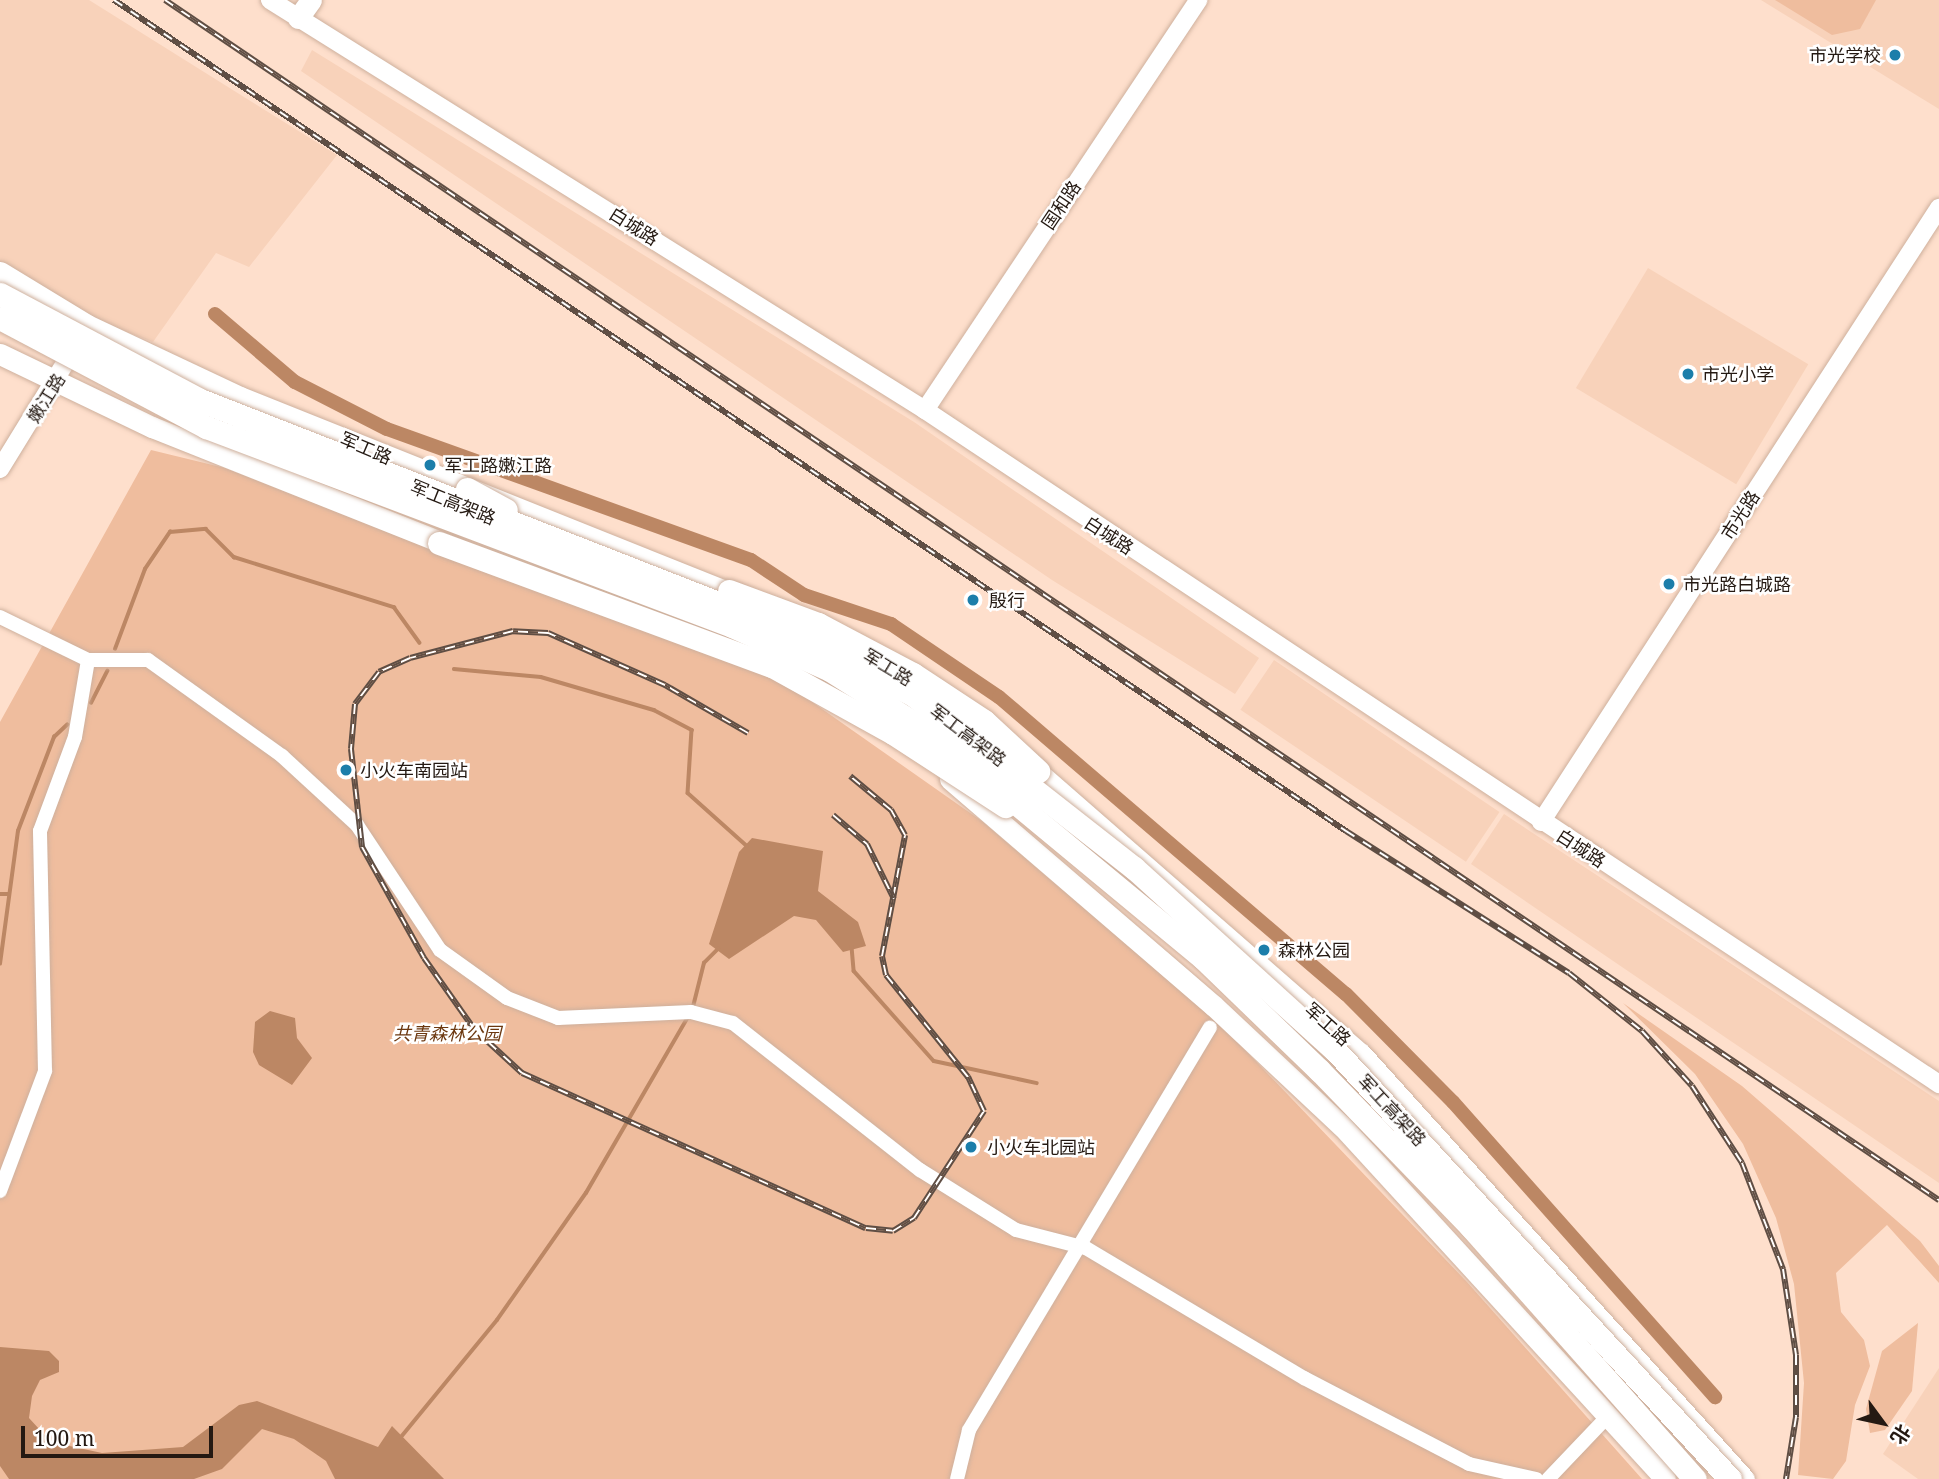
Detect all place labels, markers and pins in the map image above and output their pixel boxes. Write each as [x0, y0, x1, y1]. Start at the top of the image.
place label: 市光学校 [1809, 44, 1881, 66]
marker: 市光学校 [1887, 47, 1903, 63]
place label: 市光小学 [1702, 363, 1774, 385]
marker: 市光小学 [1680, 366, 1696, 382]
place label: 军工路嫩江路 [444, 454, 552, 476]
marker: 军工路嫩江路 [422, 457, 438, 473]
place label: 市光路白城路 [1683, 573, 1791, 595]
marker: 市光路白城路 [1661, 576, 1677, 592]
place label: 殷行 [989, 589, 1025, 611]
marker: 殷行 [963, 590, 983, 610]
place label: 小火车南园站 [360, 759, 468, 781]
marker: 小火车南园站 [338, 762, 354, 778]
place label: 森林公园 [1278, 939, 1350, 961]
marker: 森林公园 [1256, 942, 1272, 958]
place label: 小火车北园站 [987, 1136, 1095, 1158]
marker: 小火车北园站 [961, 1137, 981, 1157]

